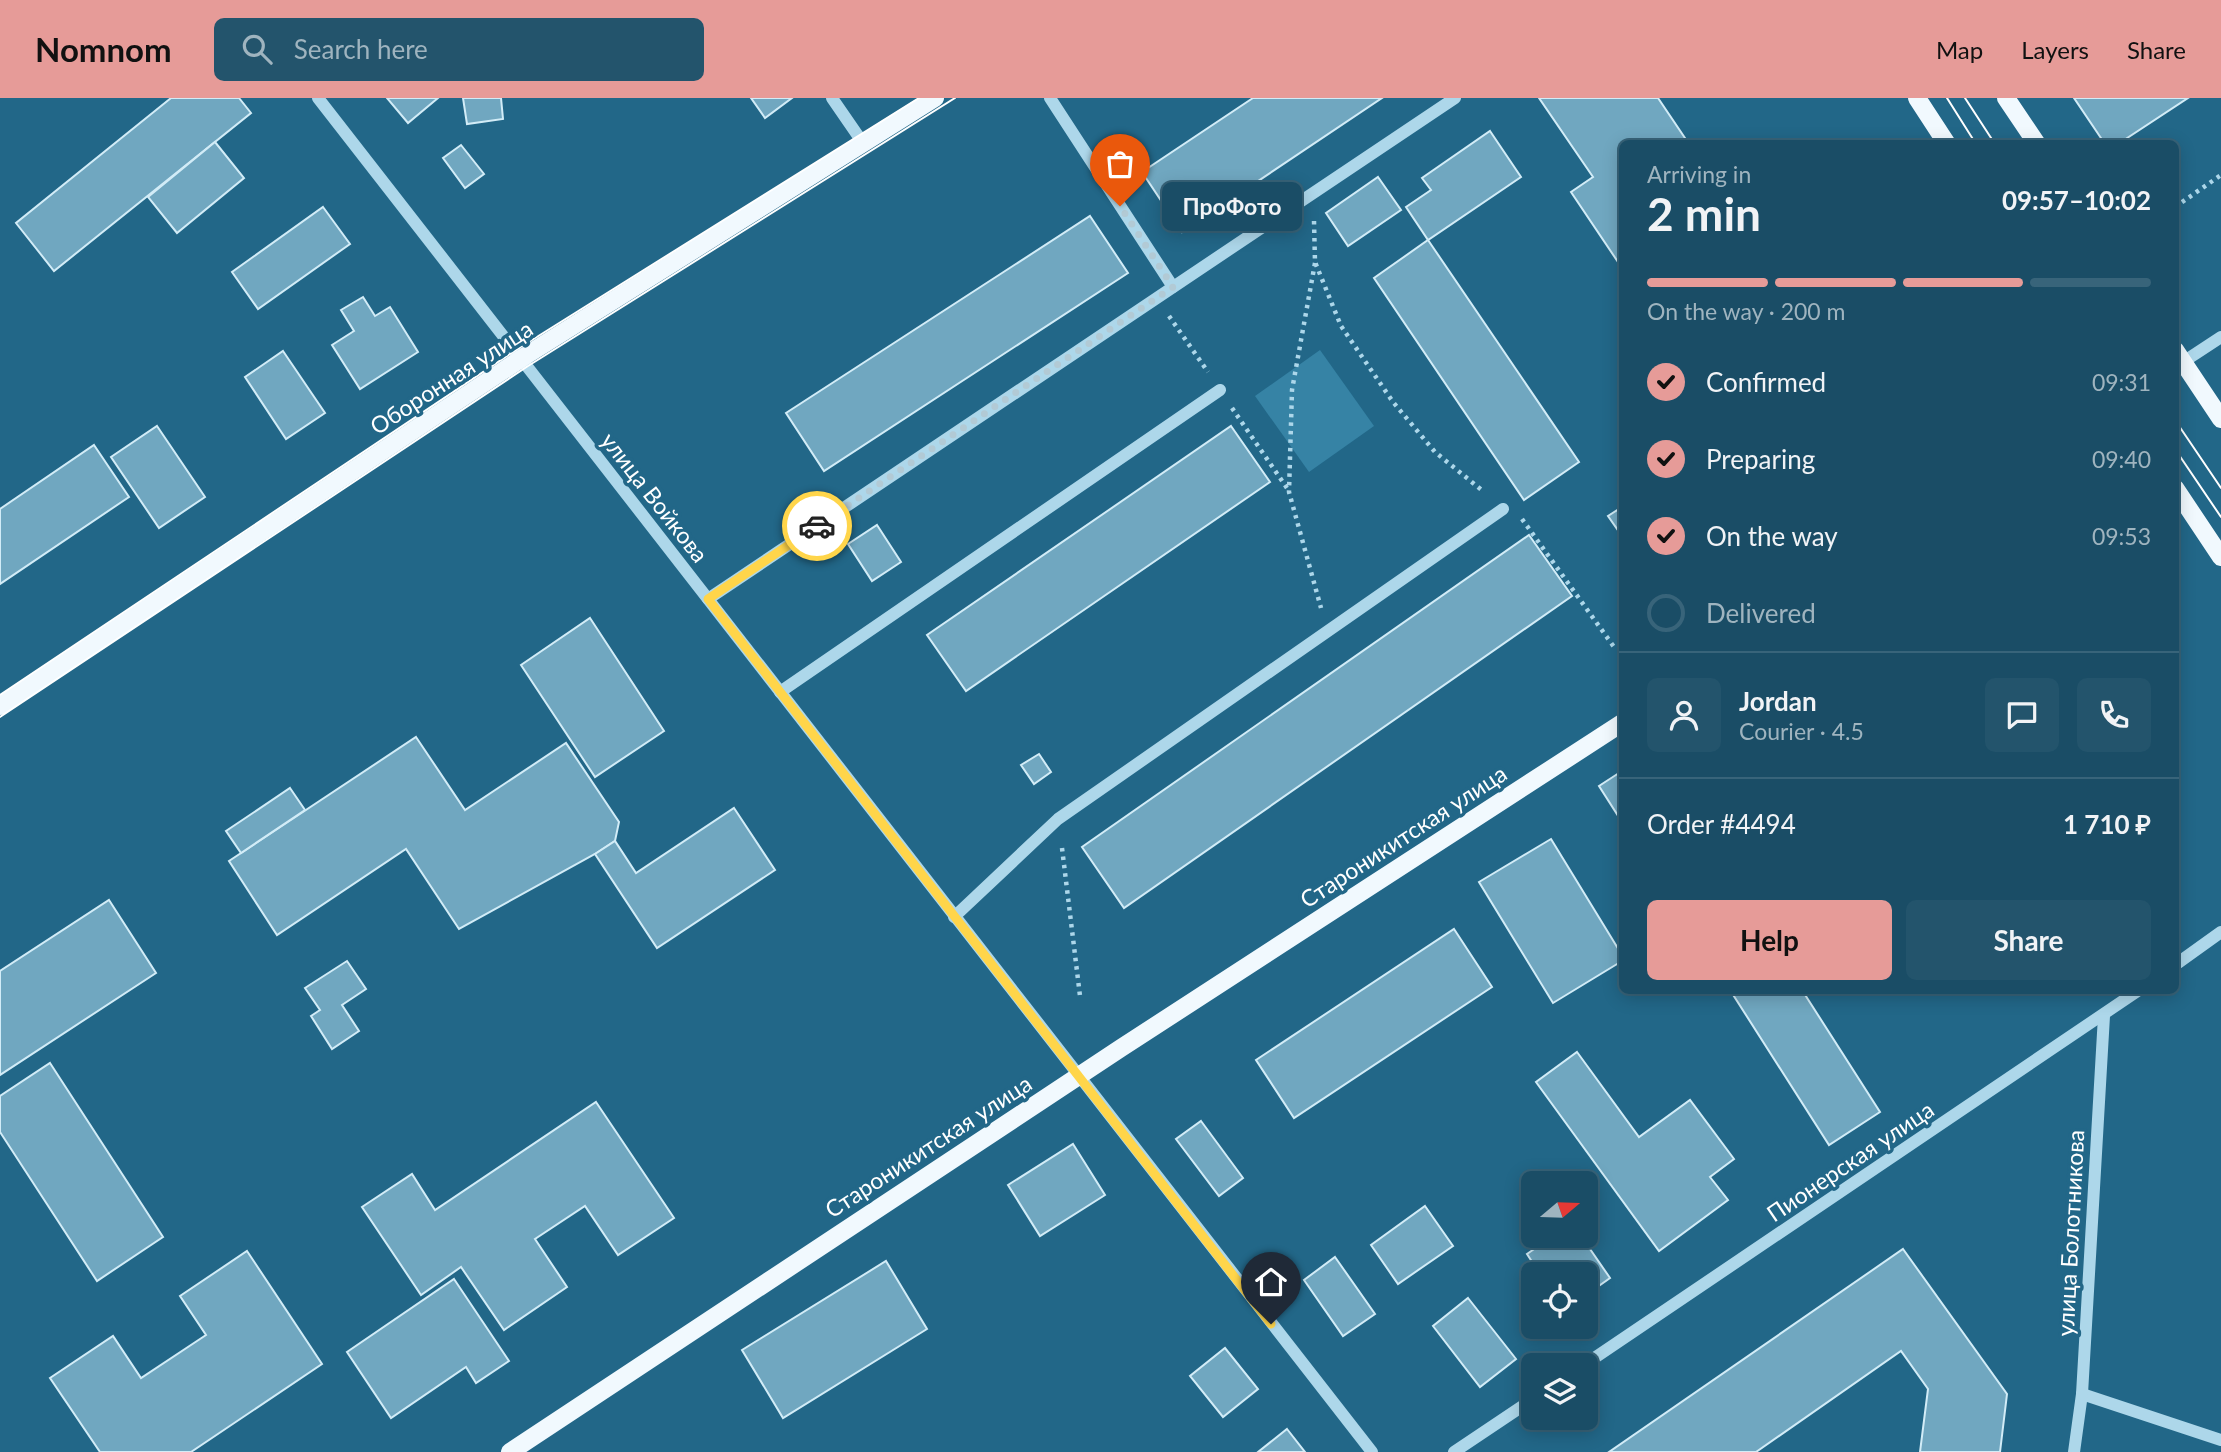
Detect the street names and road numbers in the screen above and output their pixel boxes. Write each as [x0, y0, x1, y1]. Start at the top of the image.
street label: Оборонная улица [364, 314, 538, 440]
street label: улица Войкова [596, 427, 714, 567]
street label: Староникитская улица [1294, 759, 1512, 913]
street label: Староникитская улица [819, 1069, 1037, 1223]
street label: Пионерская улица [1761, 1095, 1939, 1227]
street label: улица Болотникова [2051, 1129, 2089, 1337]

